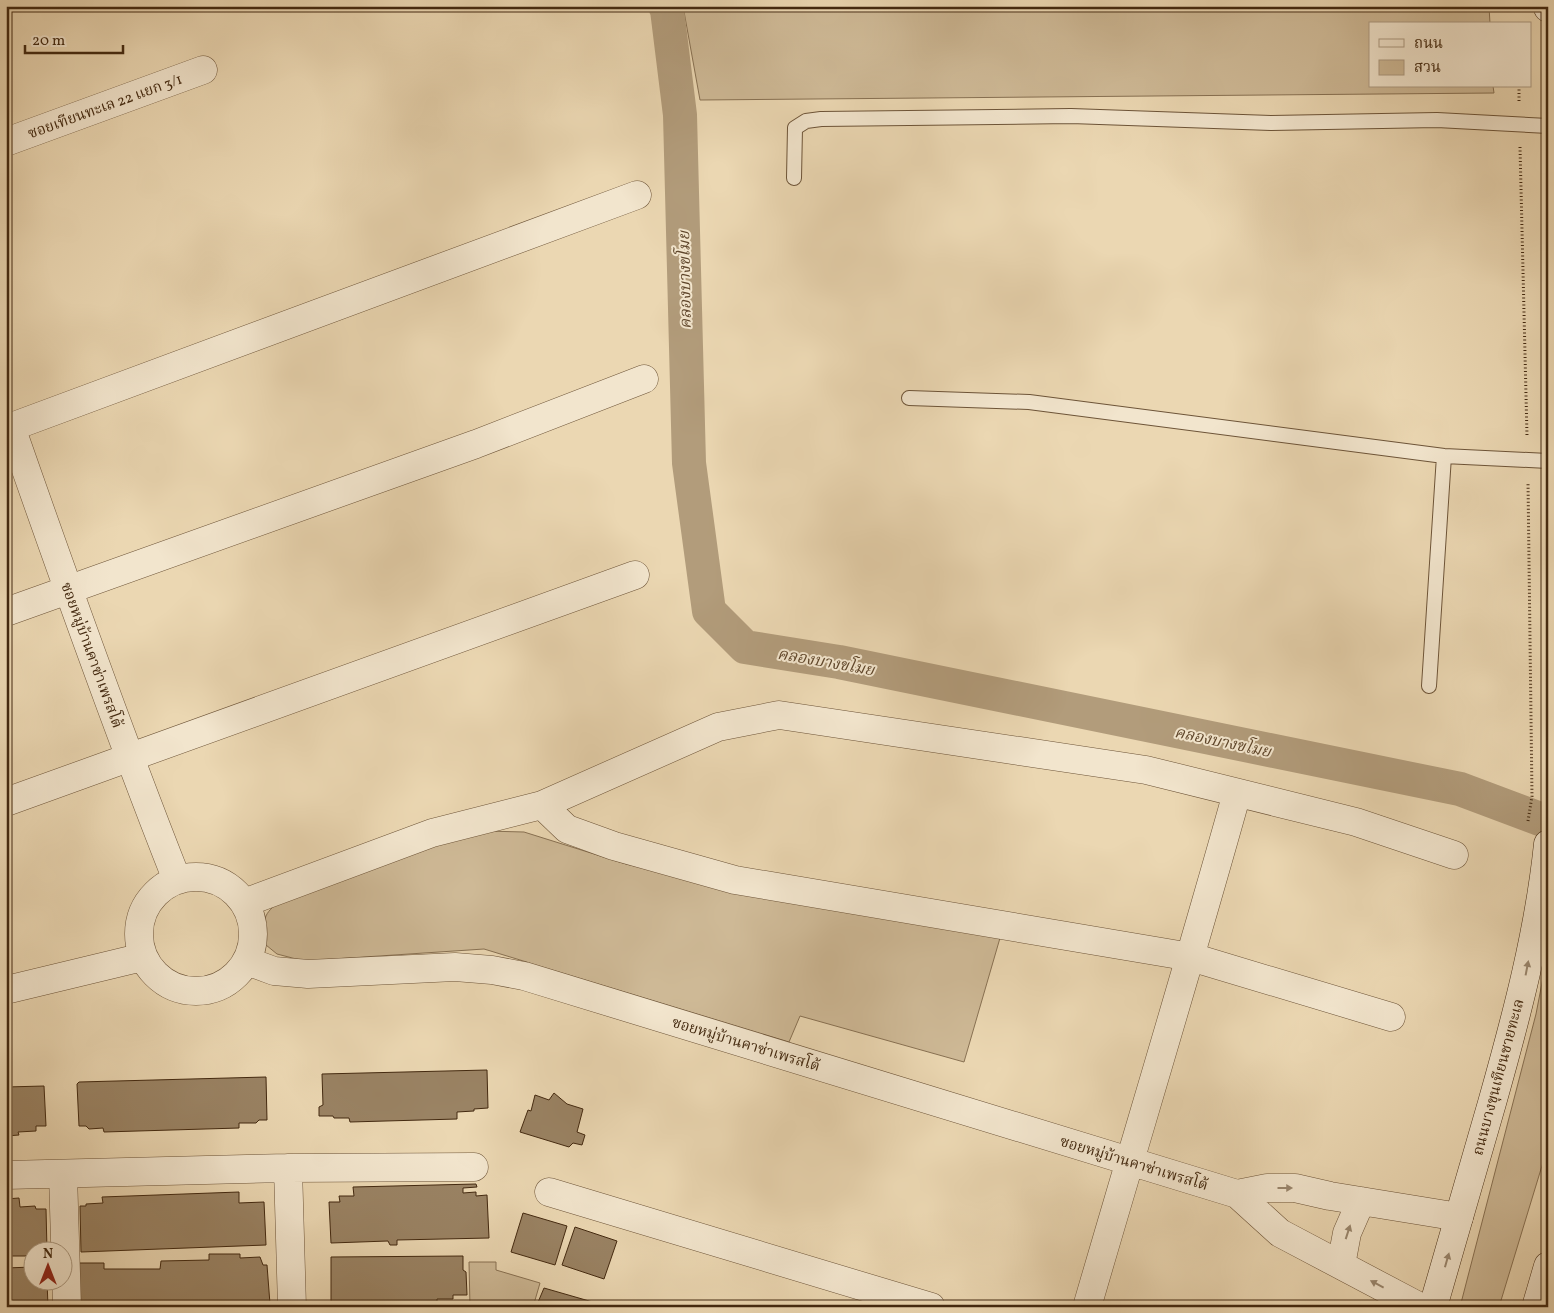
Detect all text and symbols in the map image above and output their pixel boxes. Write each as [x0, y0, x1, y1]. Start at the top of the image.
scale bar [25, 22, 122, 54]
legend [1369, 22, 1532, 88]
text: 20 m [32, 31, 65, 52]
text: ถนน [1414, 34, 1443, 55]
text: สวน [1414, 58, 1441, 79]
street label: ซอยเทียนทะเล 22 แยก 3/1 [25, 70, 186, 145]
water label: คลองบางขโมย [672, 229, 698, 329]
street label: ซอยหมู่บ้านคาซ่าเพรสโต้ [54, 579, 129, 731]
water label: คลองบางขโมย [775, 642, 878, 683]
water label: คลองบางขโมย [1172, 720, 1275, 764]
one-way arrow [1523, 961, 1531, 976]
street label: ถนนบางขุนเทียนชายทะเล [1468, 997, 1530, 1158]
street label: ซอยหมู่บ้านคาซ่าเพรสโต้ [669, 1011, 823, 1078]
street label: ซอยหมู่บ้านคาซ่าเพรสโต้ [1057, 1130, 1211, 1197]
one-way arrow [1277, 1184, 1293, 1192]
one-way arrow [1344, 1224, 1352, 1239]
north arrow [22, 1240, 72, 1290]
text: N [43, 1245, 53, 1264]
one-way arrow [1443, 1252, 1451, 1267]
one-way arrow [1370, 1280, 1384, 1288]

